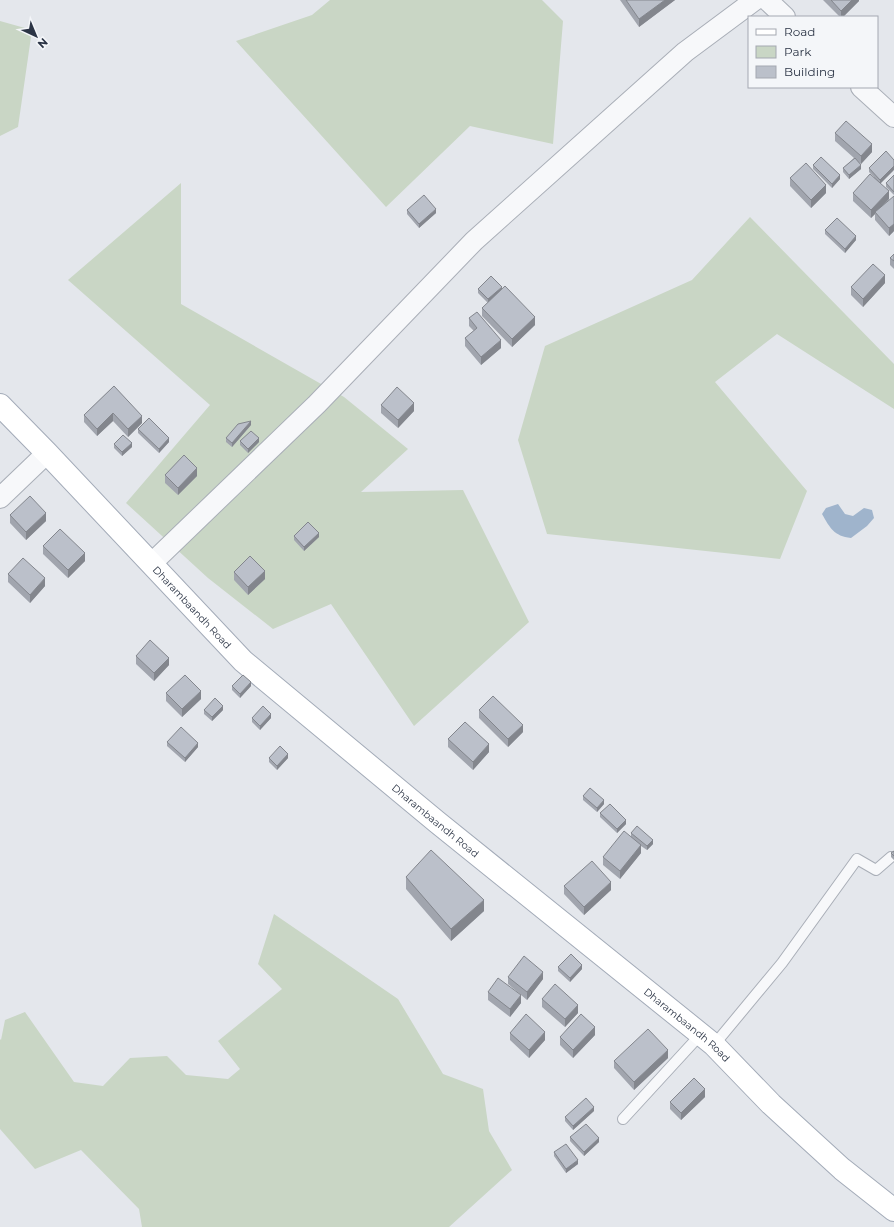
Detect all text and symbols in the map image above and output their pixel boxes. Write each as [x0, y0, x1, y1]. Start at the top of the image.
north arrow [16, 16, 56, 56]
legend [748, 16, 878, 88]
text: Road [784, 24, 815, 39]
text: N [35, 35, 51, 51]
text: Park [784, 44, 812, 59]
text: Building [784, 64, 835, 79]
street label: Dharambaandh Road [150, 563, 234, 652]
street label: Dharambaandh Road [389, 781, 481, 860]
street label: Dharambaandh Road [641, 985, 733, 1065]

